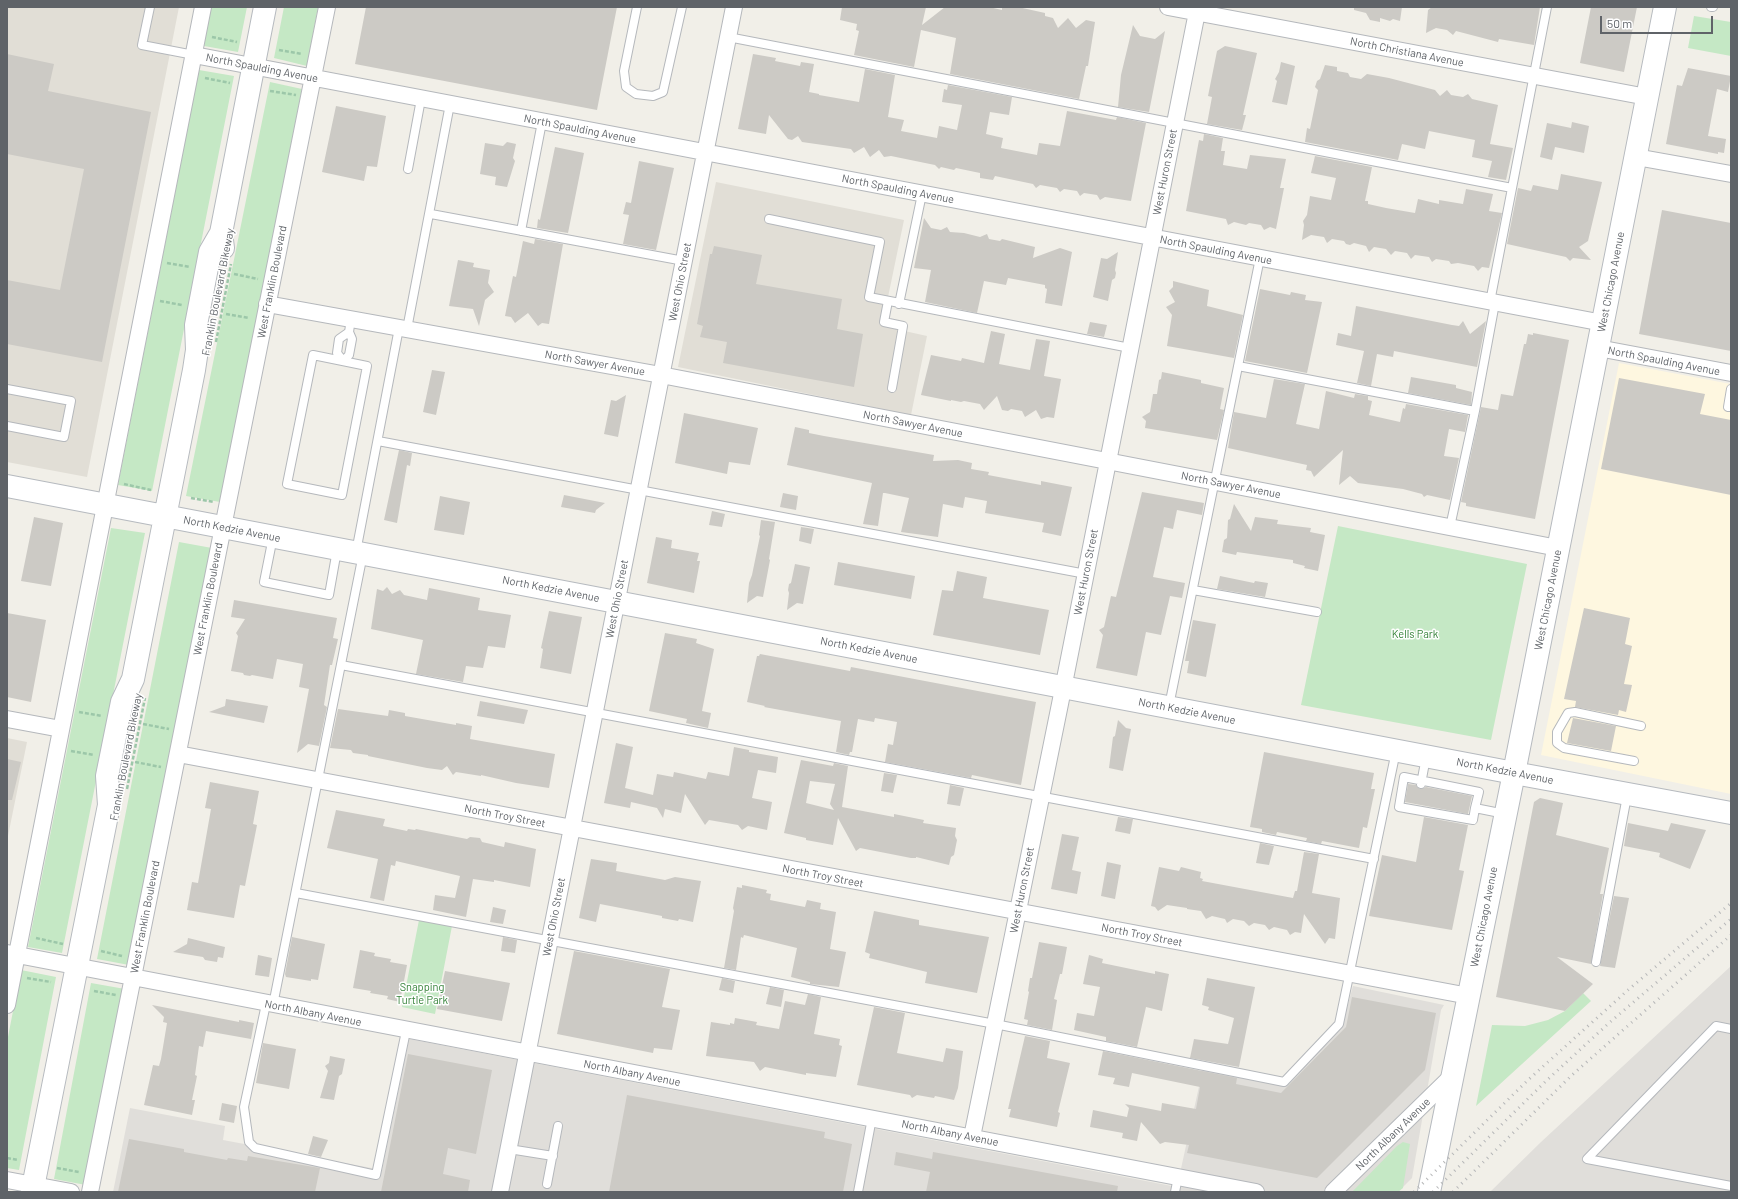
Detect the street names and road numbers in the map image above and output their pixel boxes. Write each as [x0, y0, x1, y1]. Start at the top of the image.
street label: North Christiana Avenue [1349, 34, 1465, 70]
street label: North Spaulding Avenue [205, 51, 319, 85]
street label: North Spaulding Avenue [523, 112, 637, 146]
street label: West Huron Street [1150, 128, 1180, 216]
street label: North Spaulding Avenue [841, 172, 955, 206]
street label: West Franklin Boulevard [255, 224, 289, 340]
street label: Franklin Boulevard Bikeway [199, 227, 237, 357]
street label: West Chicago Avenue [1595, 231, 1627, 333]
street label: North Spaulding Avenue [1159, 233, 1273, 267]
street label: West Ohio Street [666, 241, 694, 323]
street label: North Spaulding Avenue [1607, 344, 1721, 378]
street label: North Sawyer Avenue [544, 348, 646, 378]
street label: North Sawyer Avenue [862, 408, 964, 440]
street label: North Sawyer Avenue [1180, 469, 1282, 501]
street label: North Kedzie Avenue [182, 513, 282, 545]
street label: West Huron Street [1071, 528, 1101, 616]
street label: West Franklin Boulevard [191, 541, 225, 657]
street label: West Chicago Avenue [1532, 549, 1564, 651]
street label: West Ohio Street [603, 558, 631, 640]
street label: North Kedzie Avenue [501, 573, 601, 605]
street label: North Kedzie Avenue [819, 634, 919, 666]
street label: Franklin Boulevard Bikeway [107, 692, 145, 822]
street label: North Kedzie Avenue [1137, 695, 1237, 727]
street label: North Kedzie Avenue [1455, 755, 1555, 787]
street label: North Troy Street [463, 802, 547, 830]
street label: West Huron Street [1007, 846, 1037, 934]
street label: West Franklin Boulevard [128, 859, 162, 975]
street label: North Troy Street [781, 862, 865, 890]
street label: West Chicago Avenue [1468, 866, 1500, 968]
street label: West Ohio Street [540, 876, 568, 958]
street label: North Troy Street [1100, 921, 1184, 949]
street label: North Albany Avenue [263, 997, 363, 1029]
street label: North Albany Avenue [582, 1057, 682, 1089]
street label: North Albany Avenue [1353, 1095, 1433, 1173]
street label: North Albany Avenue [900, 1117, 1000, 1149]

